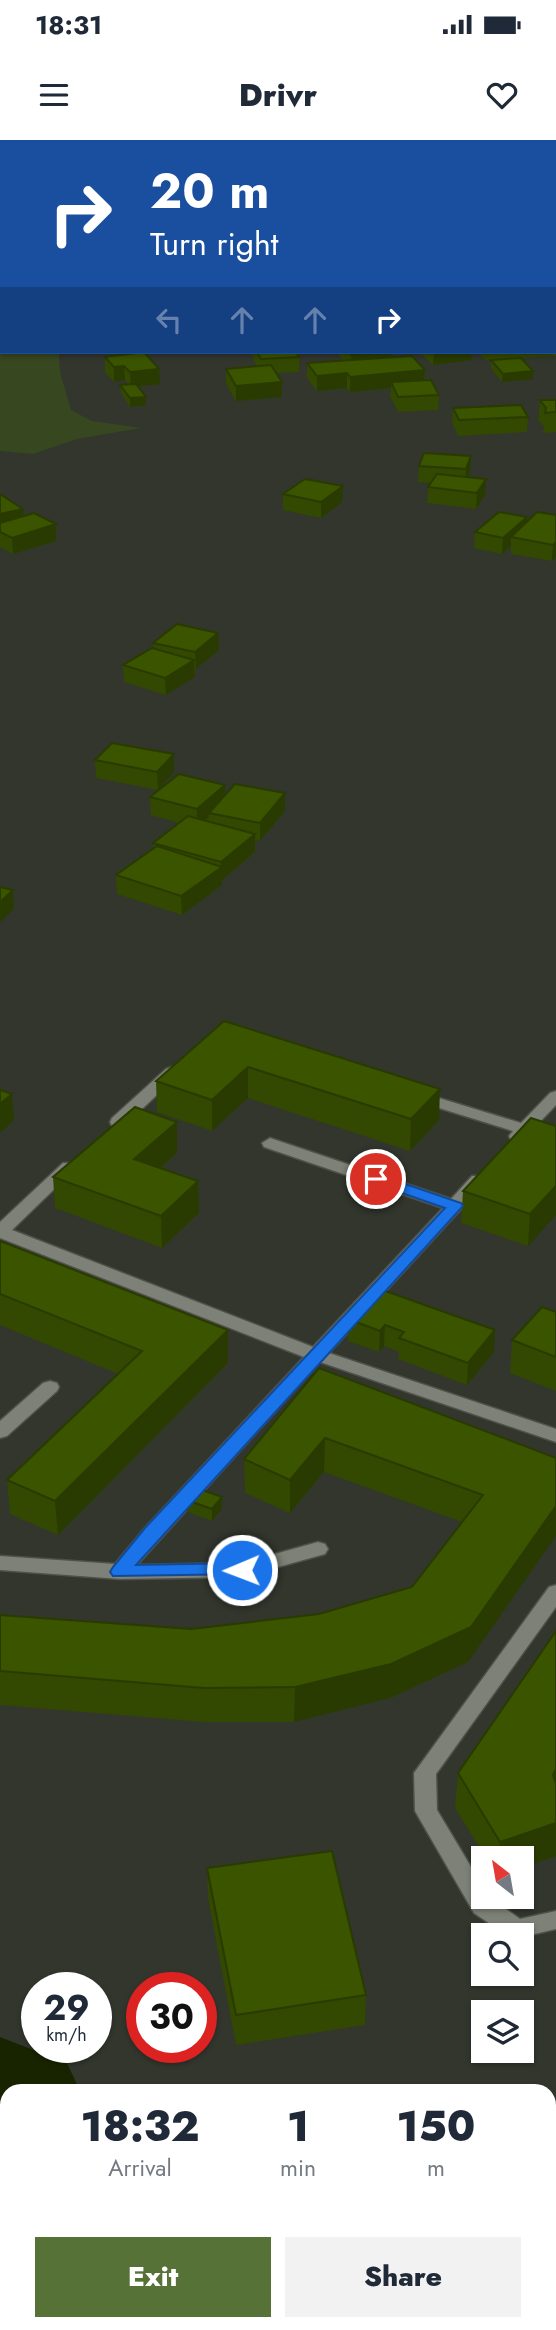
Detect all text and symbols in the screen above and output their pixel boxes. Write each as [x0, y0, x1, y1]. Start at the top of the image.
text: 18:31 [35, 6, 102, 44]
text: Drivr [239, 72, 317, 118]
icon: menu [35, 76, 73, 114]
icon: heart [483, 76, 521, 114]
text: 20 m [150, 156, 269, 226]
icon: right [35, 168, 126, 259]
text: Turn right [150, 221, 279, 267]
icon: left [150, 301, 188, 339]
icon: ahead [223, 301, 261, 339]
icon: ahead [296, 301, 334, 339]
icon: right [369, 301, 407, 339]
pin [346, 1149, 406, 1209]
icon: arrive [357, 1160, 395, 1198]
position arrow [205, 1533, 279, 1607]
north arrow [471, 1846, 534, 1909]
map controls [471, 1846, 534, 2063]
button: search [471, 1923, 534, 1986]
speed limit sign: 30 [126, 1972, 217, 2063]
text: 29 [43, 1983, 90, 2033]
button: layers [471, 2000, 534, 2063]
text: km/h [46, 2022, 87, 2048]
text: 18:32 [81, 2096, 200, 2157]
text: 1 [287, 2096, 309, 2157]
text: 150 [397, 2096, 475, 2157]
text: Arrival [108, 2151, 172, 2185]
text: min [280, 2151, 316, 2185]
text: m [427, 2151, 445, 2185]
button: Exit [35, 2237, 271, 2317]
button: Share [285, 2237, 521, 2317]

